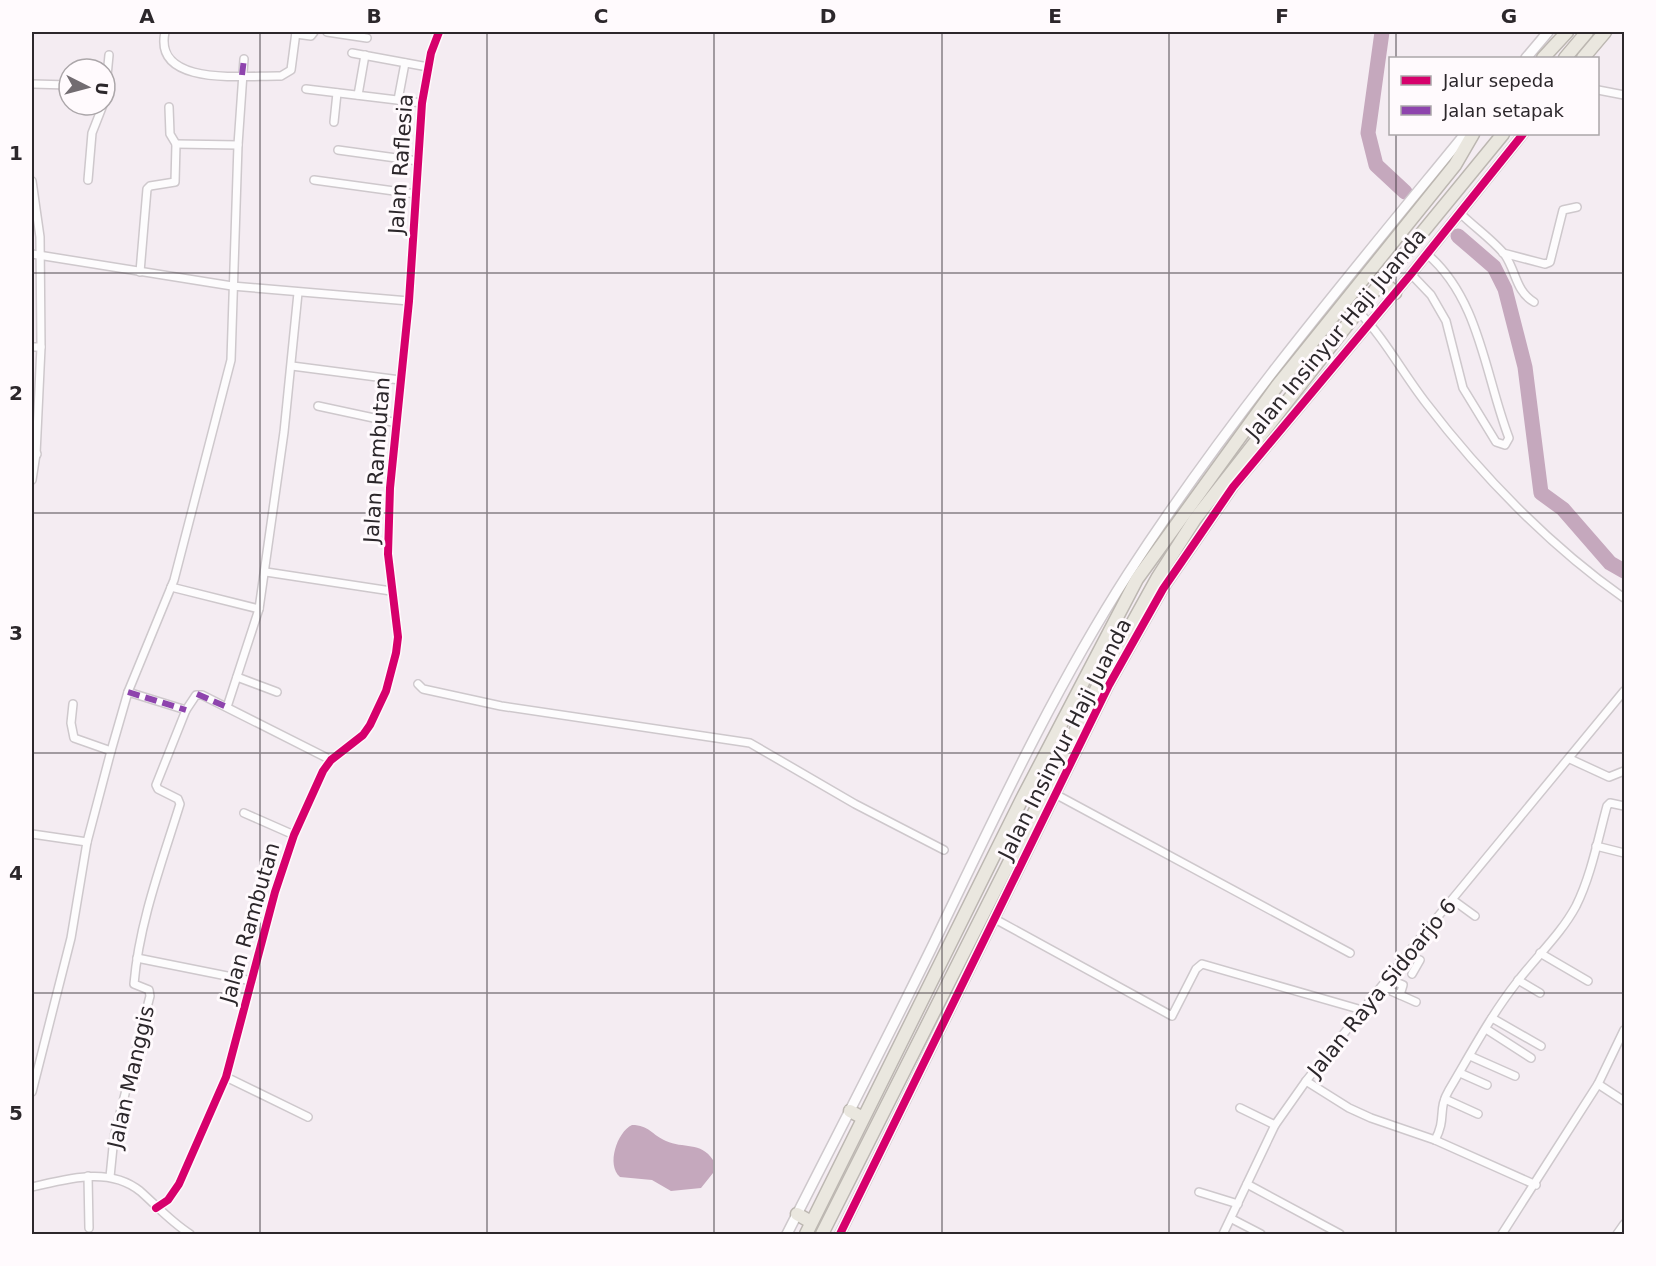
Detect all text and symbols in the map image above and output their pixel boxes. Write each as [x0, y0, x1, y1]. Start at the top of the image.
text: A [139, 4, 155, 28]
text: B [366, 4, 382, 28]
text: C [594, 4, 608, 28]
text: D [820, 4, 836, 28]
text: E [1048, 4, 1062, 28]
text: F [1275, 4, 1289, 28]
text: G [1501, 4, 1517, 28]
north arrow [57, 57, 117, 117]
legend [1389, 57, 1599, 135]
text: Jalur sepeda [1442, 70, 1554, 91]
text: U [91, 81, 112, 96]
street label: Jalan Raflesia [384, 93, 418, 237]
text: Jalan setapak [1442, 100, 1564, 121]
text: 1 [9, 141, 23, 165]
street label: Jalan Insinyur Haji Juanda [1240, 224, 1431, 446]
street label: Jalan Rambutan [359, 376, 395, 546]
text: 2 [9, 381, 23, 405]
street label: Jalan Insinyur Haji Juanda [993, 614, 1136, 865]
text: 3 [9, 621, 23, 645]
street label: Jalan Rambutan [215, 840, 284, 1008]
text: 4 [9, 861, 23, 885]
street label: Jalan Raya Sidoarjo 6 [1301, 894, 1461, 1083]
street label: Jalan Manggis [102, 1003, 159, 1153]
text: 5 [9, 1101, 23, 1125]

